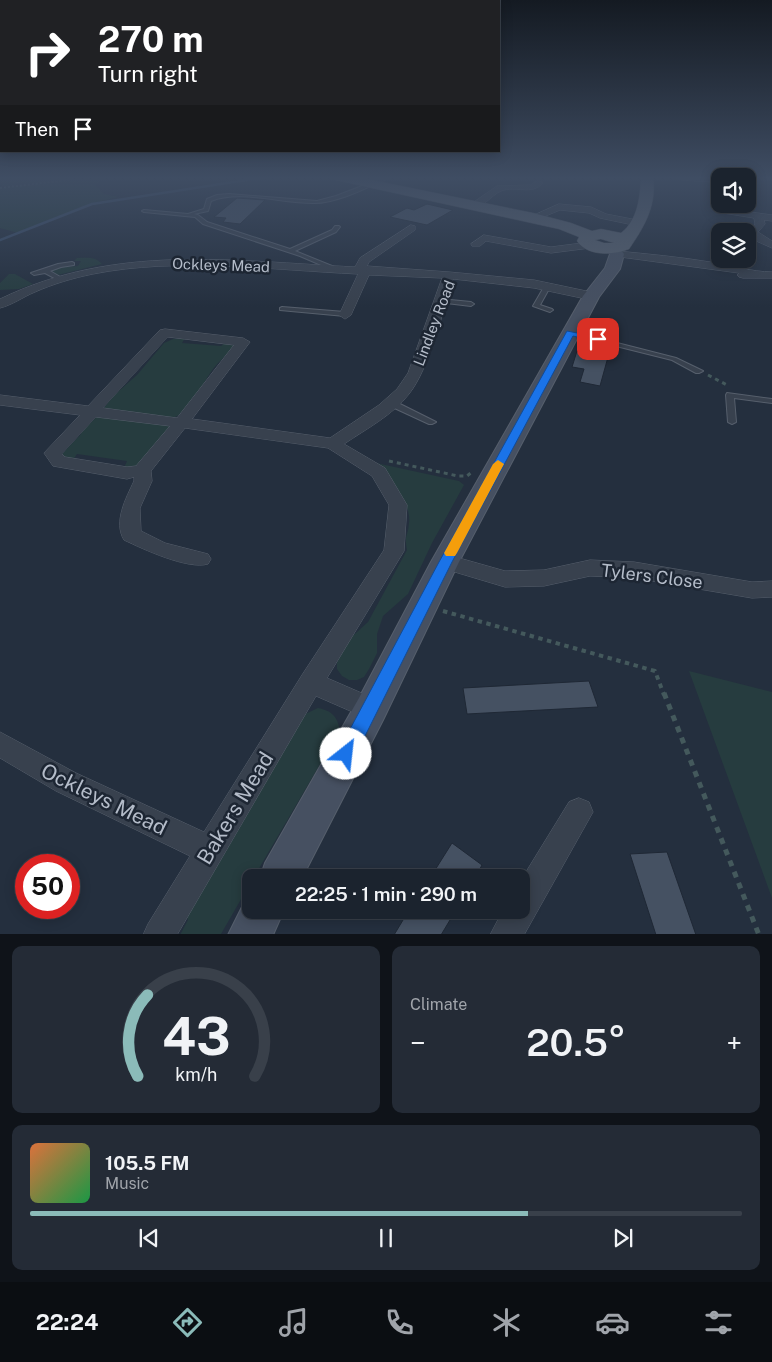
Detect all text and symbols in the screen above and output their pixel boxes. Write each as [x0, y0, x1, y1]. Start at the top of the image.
text: 270 m [98, 19, 204, 60]
icon: right [15, 20, 80, 85]
text: Turn right [98, 61, 198, 87]
icon: arrive [69, 115, 97, 143]
text: Then [15, 118, 59, 140]
map controls [711, 168, 756, 268]
button: sound [711, 168, 756, 213]
button: layers [711, 223, 756, 268]
street label: Ockleys Mead [172, 255, 270, 275]
street label: Lindley Road [410, 278, 458, 368]
pin [577, 318, 619, 360]
icon: arrive [584, 325, 612, 353]
street label: Tylers Close [600, 559, 704, 593]
position arrow [319, 727, 371, 779]
street label: Bakers Mead [192, 747, 278, 869]
street label: Ockleys Mead [37, 758, 171, 840]
speed limit sign: 50 [15, 854, 80, 919]
text: 22:25 · 1 min · 290 m [295, 883, 477, 905]
text: Climate [410, 995, 467, 1014]
text: 43 [162, 1006, 230, 1067]
text: 20.5° [526, 1020, 626, 1065]
text: − [410, 1026, 426, 1059]
text: + [726, 1026, 742, 1059]
text: km/h [175, 1064, 217, 1085]
text: 105.5 FM [105, 1152, 190, 1174]
text: Music [105, 1174, 149, 1193]
icon: previous [135, 1224, 163, 1252]
icon: pause [372, 1224, 400, 1252]
icon: next [609, 1224, 637, 1252]
icon: directions [170, 1305, 205, 1340]
icon: music [276, 1305, 311, 1340]
icon: phone [382, 1305, 417, 1340]
icon: climate [489, 1305, 524, 1340]
icon: car [595, 1305, 630, 1340]
icon: filters [701, 1305, 736, 1340]
text: 22:24 [36, 1309, 98, 1335]

